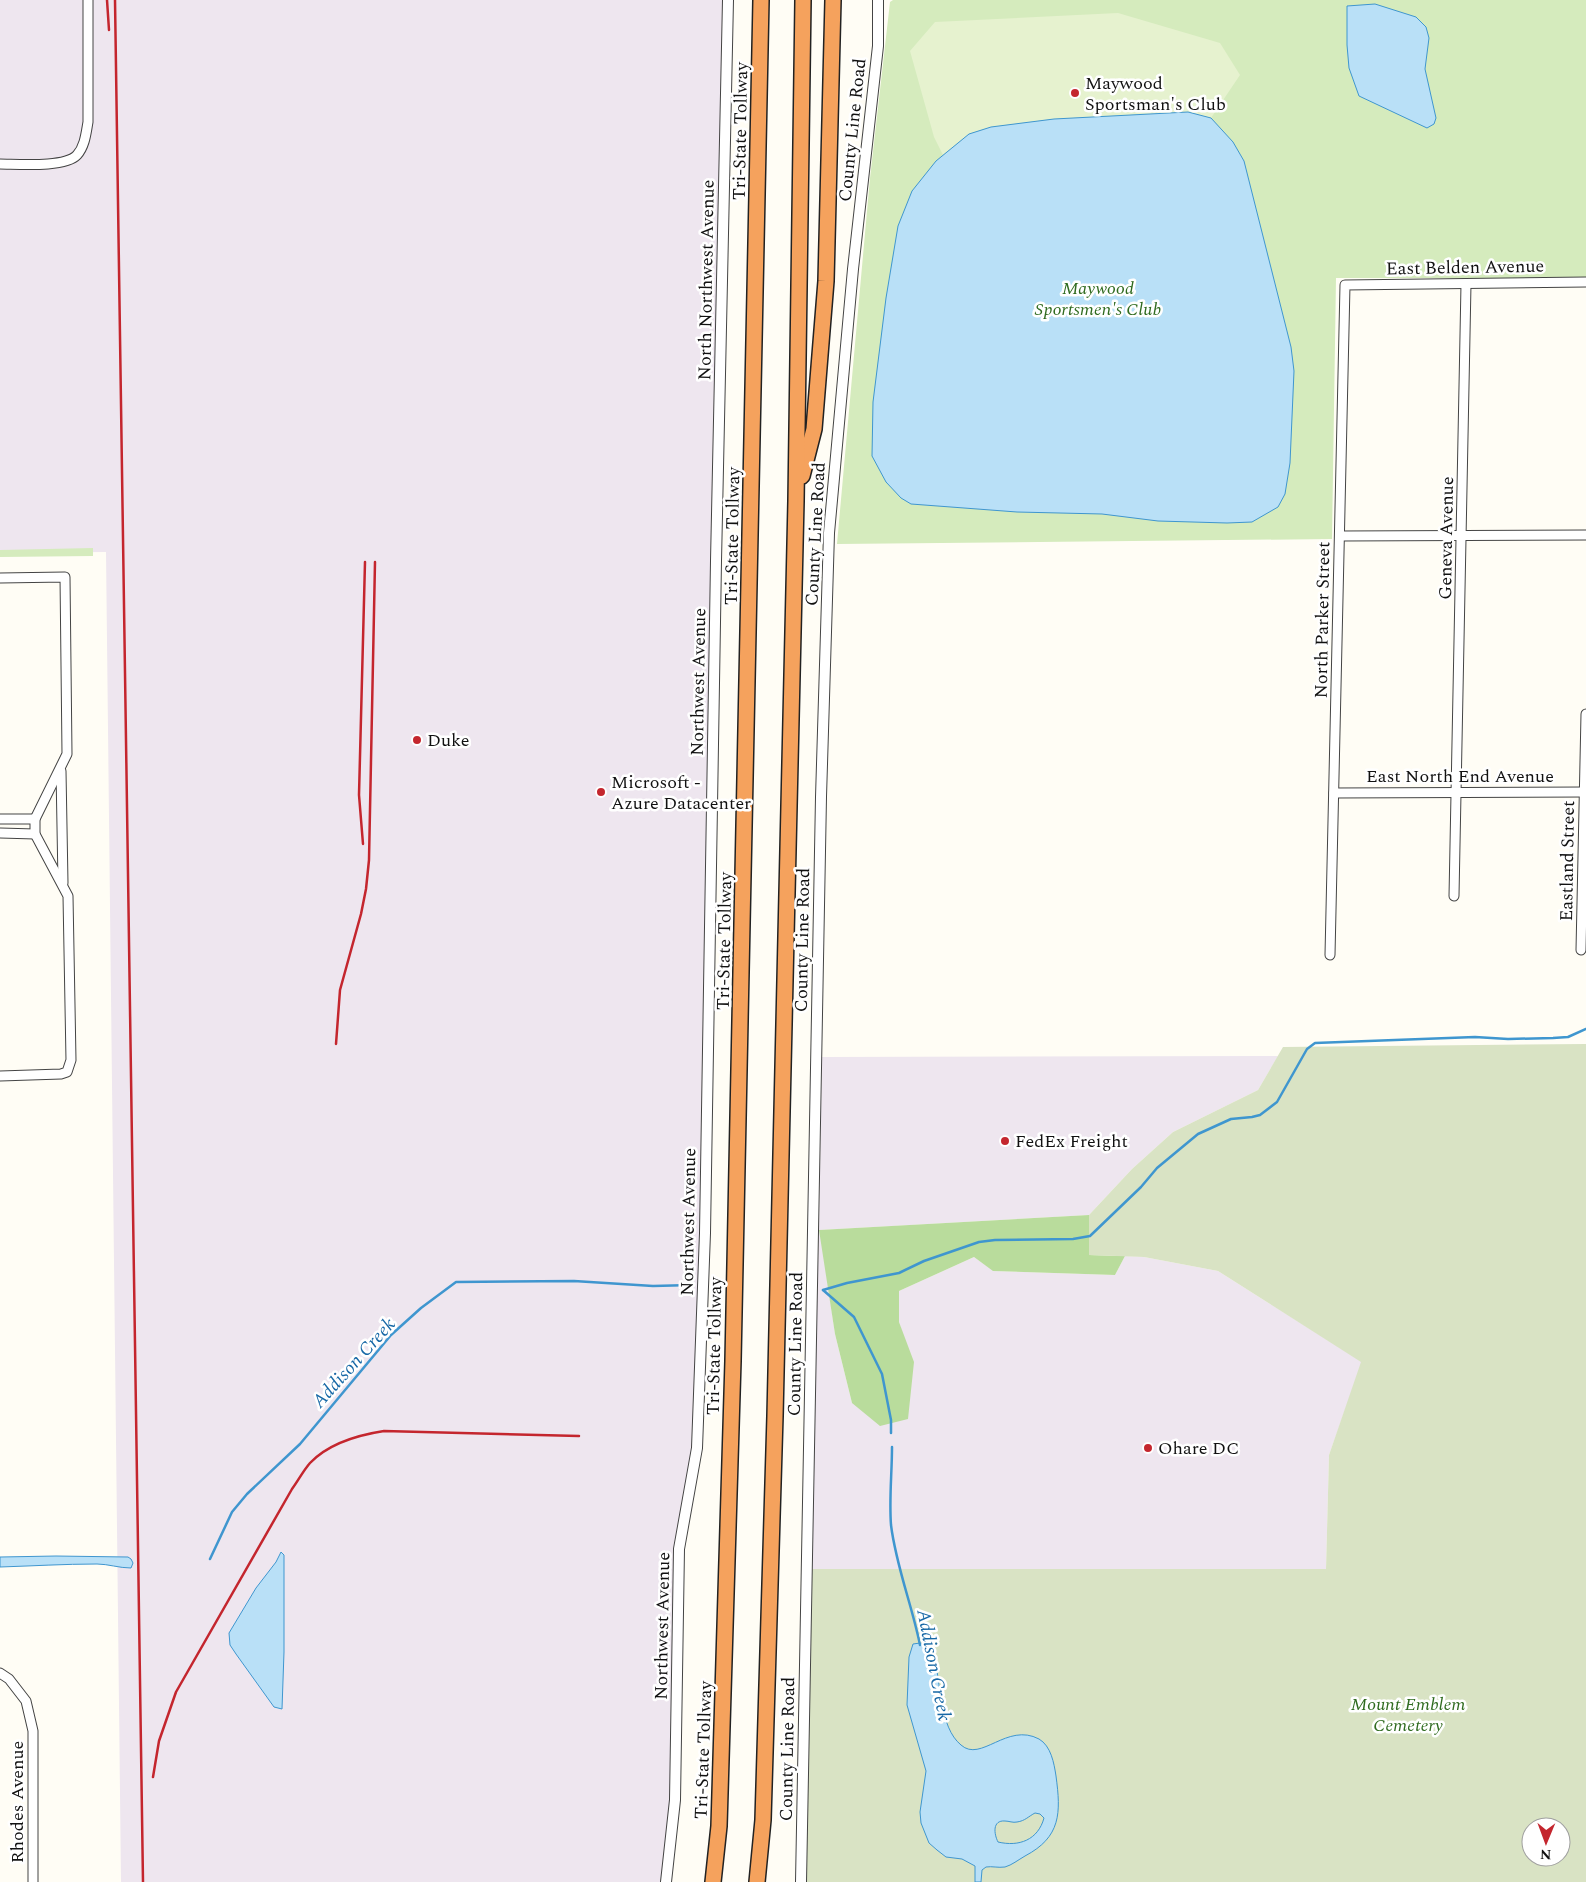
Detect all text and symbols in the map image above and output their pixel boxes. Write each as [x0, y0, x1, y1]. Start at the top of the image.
street label: County Line Road [832, 57, 873, 203]
street label: Tri-State Tollway [726, 60, 755, 200]
place label: Maywood Sportsman's Club [1085, 70, 1226, 118]
marker: Maywood Sportsman's Club [1069, 87, 1081, 99]
street label: North Northwest Avenue [691, 179, 722, 381]
street label: East Belden Avenue [1386, 253, 1544, 282]
park label: Maywood Sportsmen's Club [1035, 275, 1161, 323]
street label: County Line Road [798, 461, 833, 607]
street label: Tri-State Tollway [718, 465, 747, 605]
street label: Geneva Avenue [1432, 476, 1461, 600]
street label: North Parker Street [1308, 541, 1337, 699]
street label: Northwest Avenue [684, 608, 713, 756]
place label: Duke [427, 727, 469, 754]
marker: Duke [411, 734, 423, 746]
street label: East North End Avenue [1366, 763, 1554, 790]
place label: Microsoft - Azure Datacenter [611, 769, 751, 817]
marker: Microsoft - Azure Datacenter [595, 786, 607, 798]
street label: Eastland Street [1553, 800, 1582, 922]
street label: County Line Road [788, 868, 817, 1012]
street label: Tri-State Tollway [710, 870, 739, 1010]
place label: FedEx Freight [1015, 1128, 1128, 1155]
marker: FedEx Freight [999, 1135, 1011, 1147]
street label: Northwest Avenue [674, 1148, 703, 1296]
street label: County Line Road [781, 1272, 810, 1416]
street label: Tri-State Tollway [700, 1275, 729, 1415]
water label: Addison Creek [305, 1311, 403, 1416]
place label: Ohare DC [1158, 1435, 1239, 1462]
marker: Ohare DC [1142, 1442, 1154, 1454]
street label: Northwest Avenue [648, 1552, 677, 1700]
water label: Addison Creek [908, 1606, 959, 1724]
street label: County Line Road [773, 1677, 802, 1821]
street label: Tri-State Tollway [688, 1679, 719, 1819]
park label: Mount Emblem Cemetery [1351, 1691, 1465, 1739]
street label: Rhodes Avenue [4, 1741, 31, 1863]
north arrow [1521, 1817, 1571, 1867]
text: N [1540, 1844, 1552, 1865]

